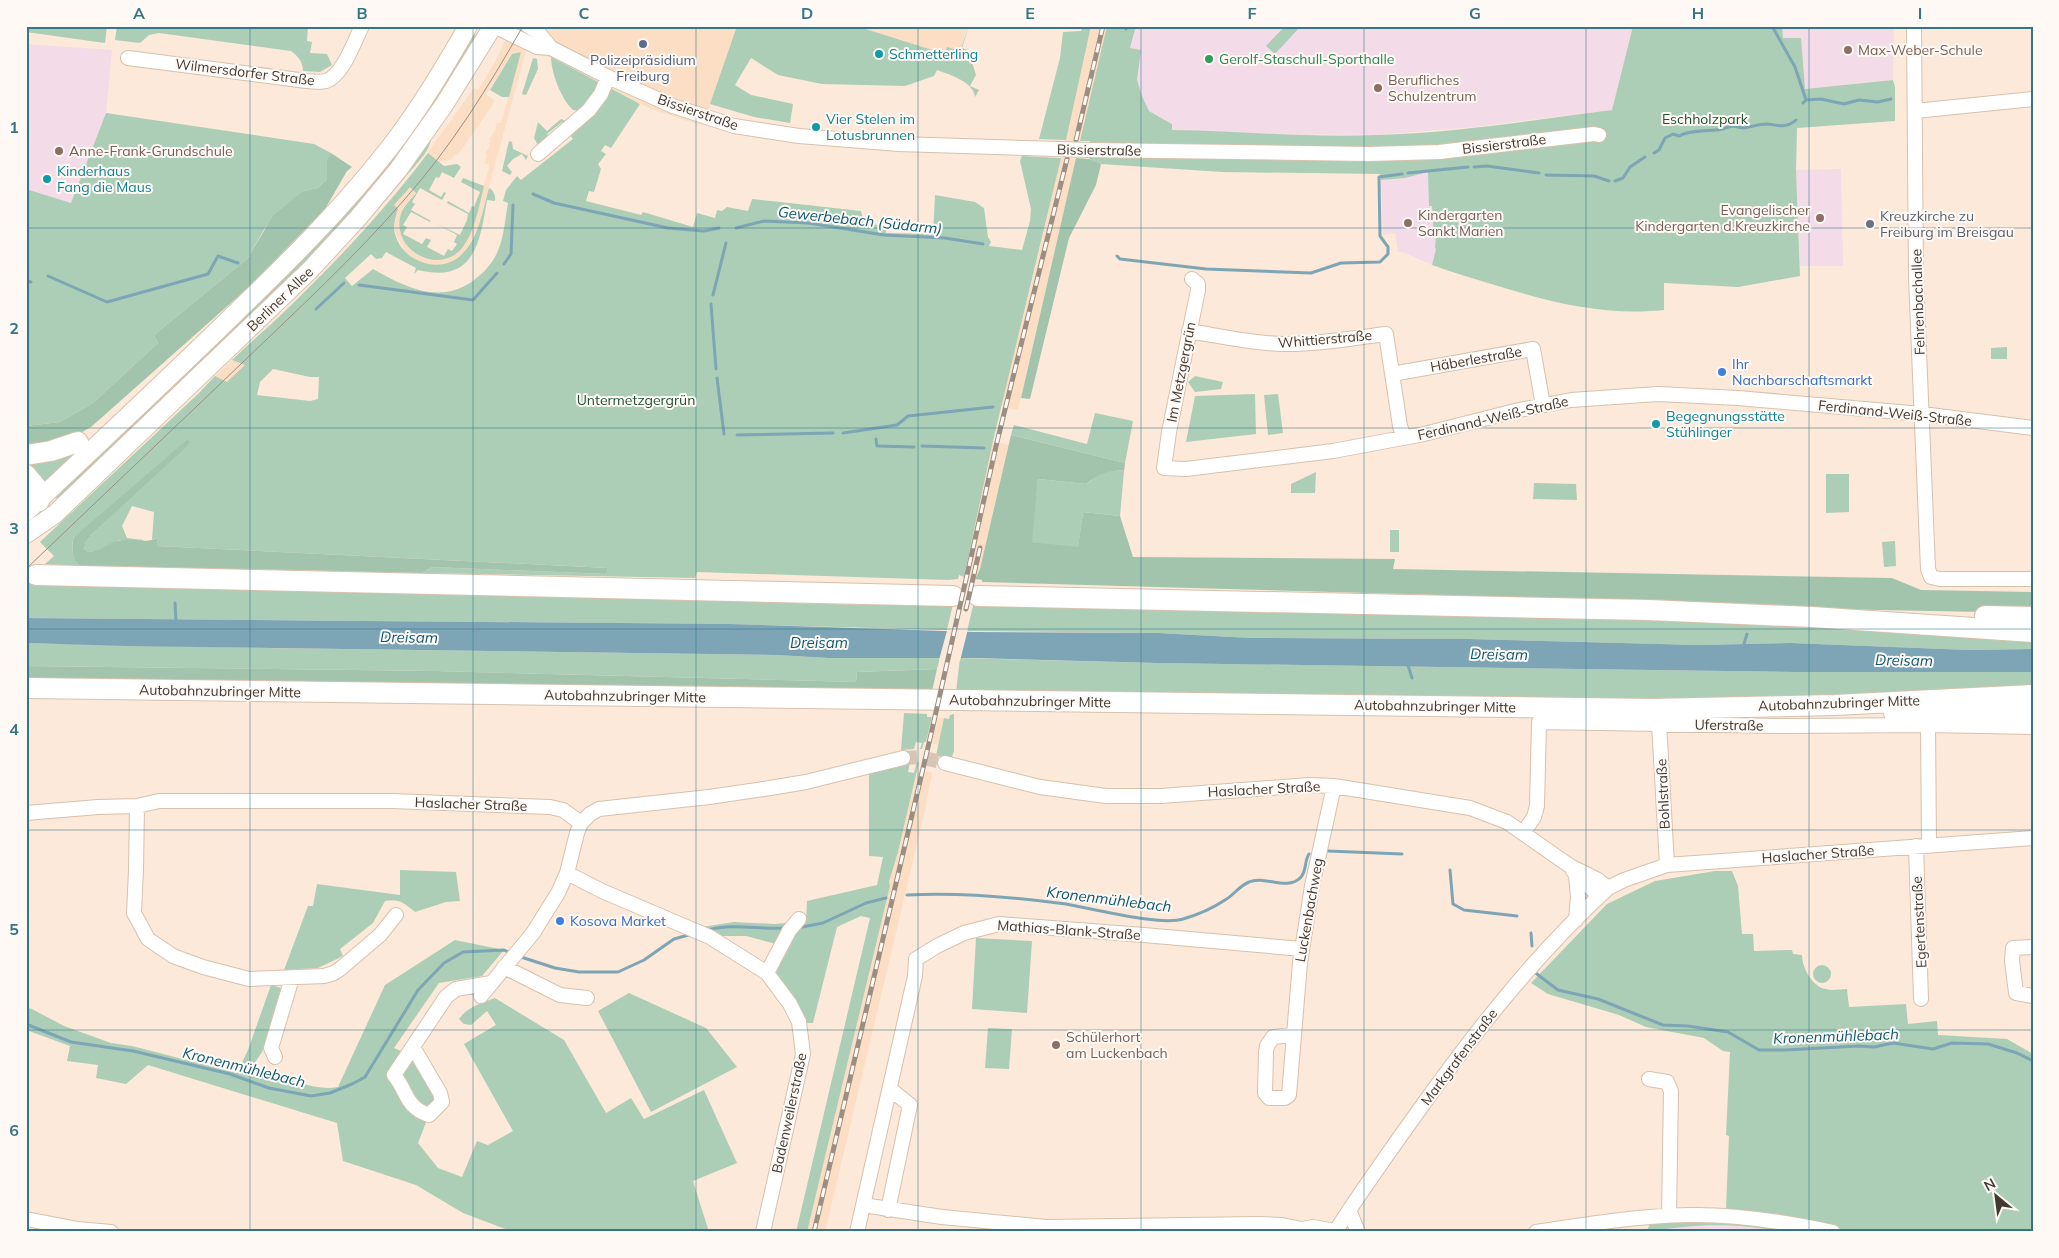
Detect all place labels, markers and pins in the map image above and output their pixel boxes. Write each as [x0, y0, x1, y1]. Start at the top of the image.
marker: Polizeipräsidium Freiburg [637, 38, 649, 50]
place label: Max-Weber-Schule [1858, 41, 1983, 59]
marker: Max-Weber-Schule [1842, 44, 1854, 56]
place label: Schmetterling [889, 45, 978, 63]
marker: Schmetterling [873, 48, 885, 60]
place label: Gerolf-Staschull-Sporthalle [1219, 50, 1394, 68]
place label: Polizeipräsidium Freiburg [590, 51, 696, 85]
marker: Gerolf-Staschull-Sporthalle [1203, 53, 1215, 65]
place label: Berufliches Schulzentrum [1388, 71, 1477, 105]
marker: Berufliches Schulzentrum [1372, 82, 1384, 94]
place label: Vier Stelen im Lotusbrunnen [826, 110, 915, 144]
marker: Vier Stelen im Lotusbrunnen [810, 121, 822, 133]
place label: Anne-Frank-Grundschule [69, 142, 233, 160]
marker: Anne-Frank-Grundschule [53, 145, 65, 157]
place label: Kinderhaus Fang die Maus [57, 162, 152, 196]
marker: Kinderhaus Fang die Maus [41, 173, 53, 185]
place label: Evangelischer Kindergarten d.Kreuzkirche [1635, 201, 1811, 235]
place label: Kindergarten Sankt Marien [1418, 206, 1504, 240]
place label: Kreuzkirche zu Freiburg im Breisgau [1880, 207, 2014, 241]
marker: Evangelischer Kindergarten d.Kreuzkirche [1814, 212, 1826, 224]
marker: Kindergarten Sankt Marien [1402, 217, 1414, 229]
marker: Kreuzkirche zu Freiburg im Breisgau [1864, 218, 1876, 230]
place label: Ihr Nachbarschaftsmarkt [1732, 355, 1872, 389]
marker: Ihr Nachbarschaftsmarkt [1716, 366, 1728, 378]
place label: Begegnungsstätte Stühlinger [1666, 407, 1785, 441]
marker: Begegnungsstätte Stühlinger [1650, 418, 1662, 430]
place label: Kosova Market [570, 912, 666, 930]
marker: Kosova Market [554, 915, 566, 927]
place label: Schülerhort am Luckenbach [1066, 1028, 1168, 1062]
marker: Schülerhort am Luckenbach [1050, 1039, 1062, 1051]

